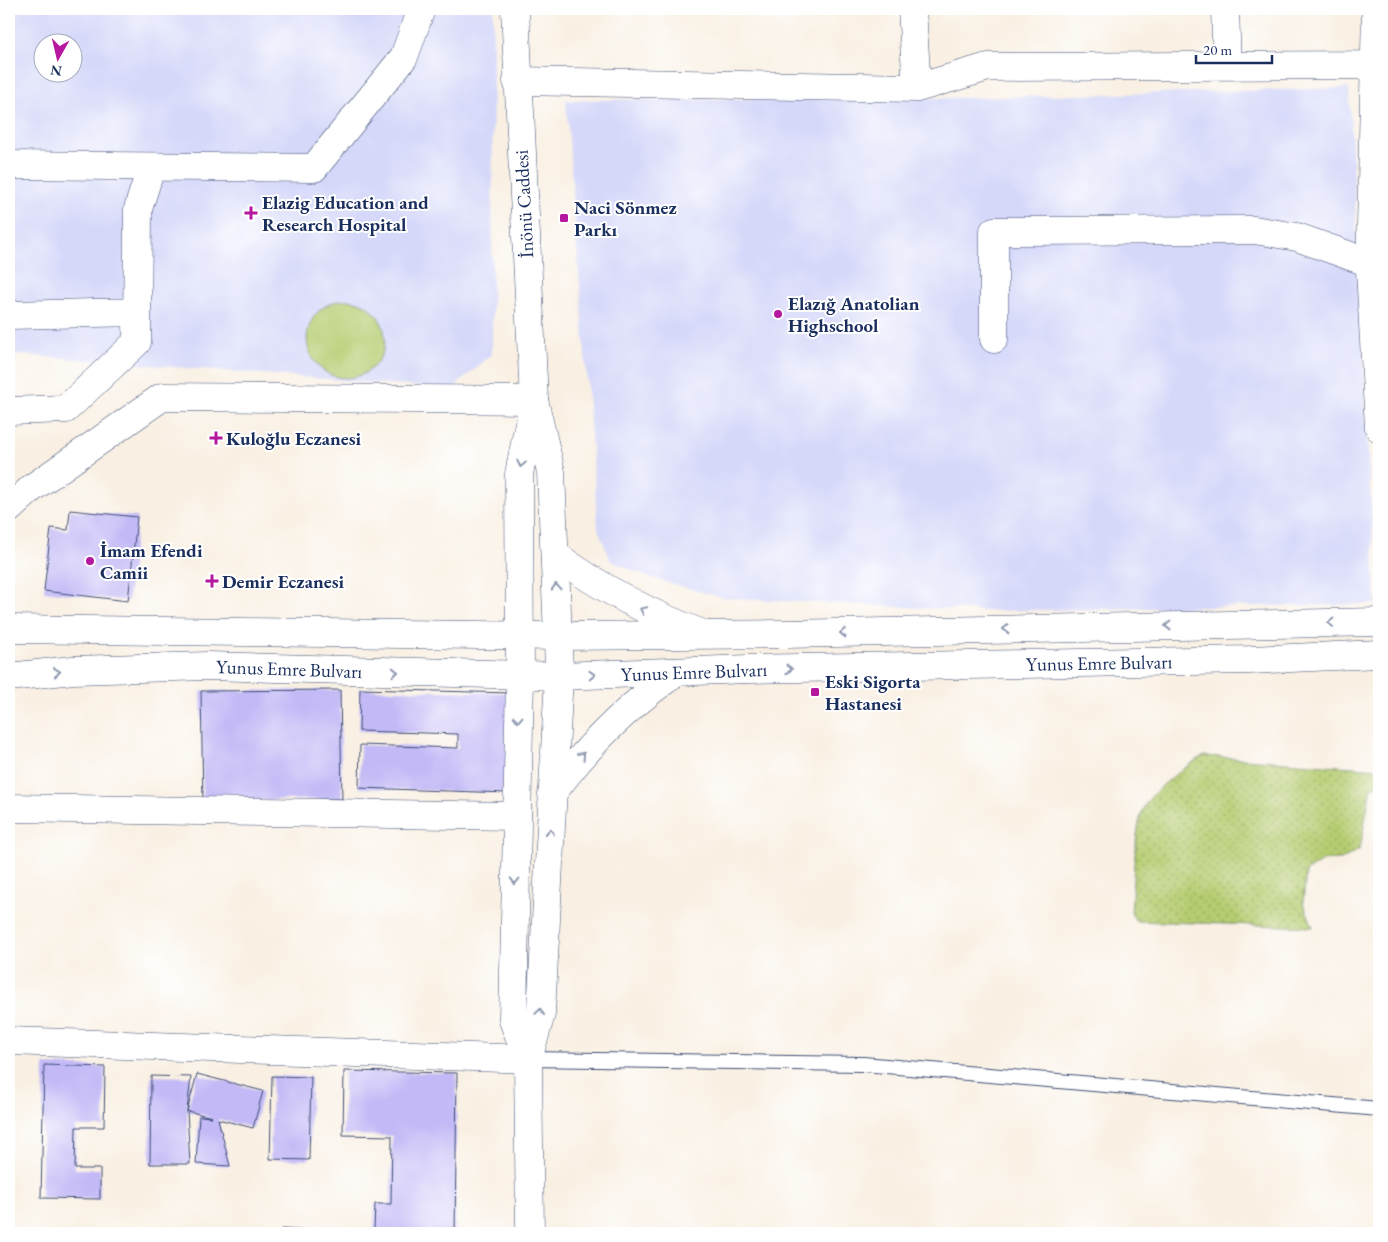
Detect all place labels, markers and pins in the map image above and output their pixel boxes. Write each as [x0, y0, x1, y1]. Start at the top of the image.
place label: Elazig Education and Research Hospital [262, 190, 429, 237]
place label: Naci Sönmez Parkı [574, 195, 677, 242]
marker: Elazig Education and Research Hospital [244, 206, 258, 220]
marker: Naci Sönmez Parkı [558, 212, 570, 224]
place label: Elazığ Anatolian Highschool [788, 291, 920, 338]
marker: Elazığ Anatolian Highschool [772, 308, 784, 320]
place label: Kuloğlu Eczanesi [226, 426, 362, 451]
marker: Kuloğlu Eczanesi [210, 432, 222, 444]
place label: İmam Efendi Camii [100, 538, 203, 585]
marker: İmam Efendi Camii [84, 555, 96, 567]
place label: Demir Eczanesi [222, 569, 344, 594]
marker: Demir Eczanesi [206, 575, 218, 587]
place label: Eski Sigorta Hastanesi [825, 669, 921, 716]
marker: Eski Sigorta Hastanesi [809, 686, 821, 698]

